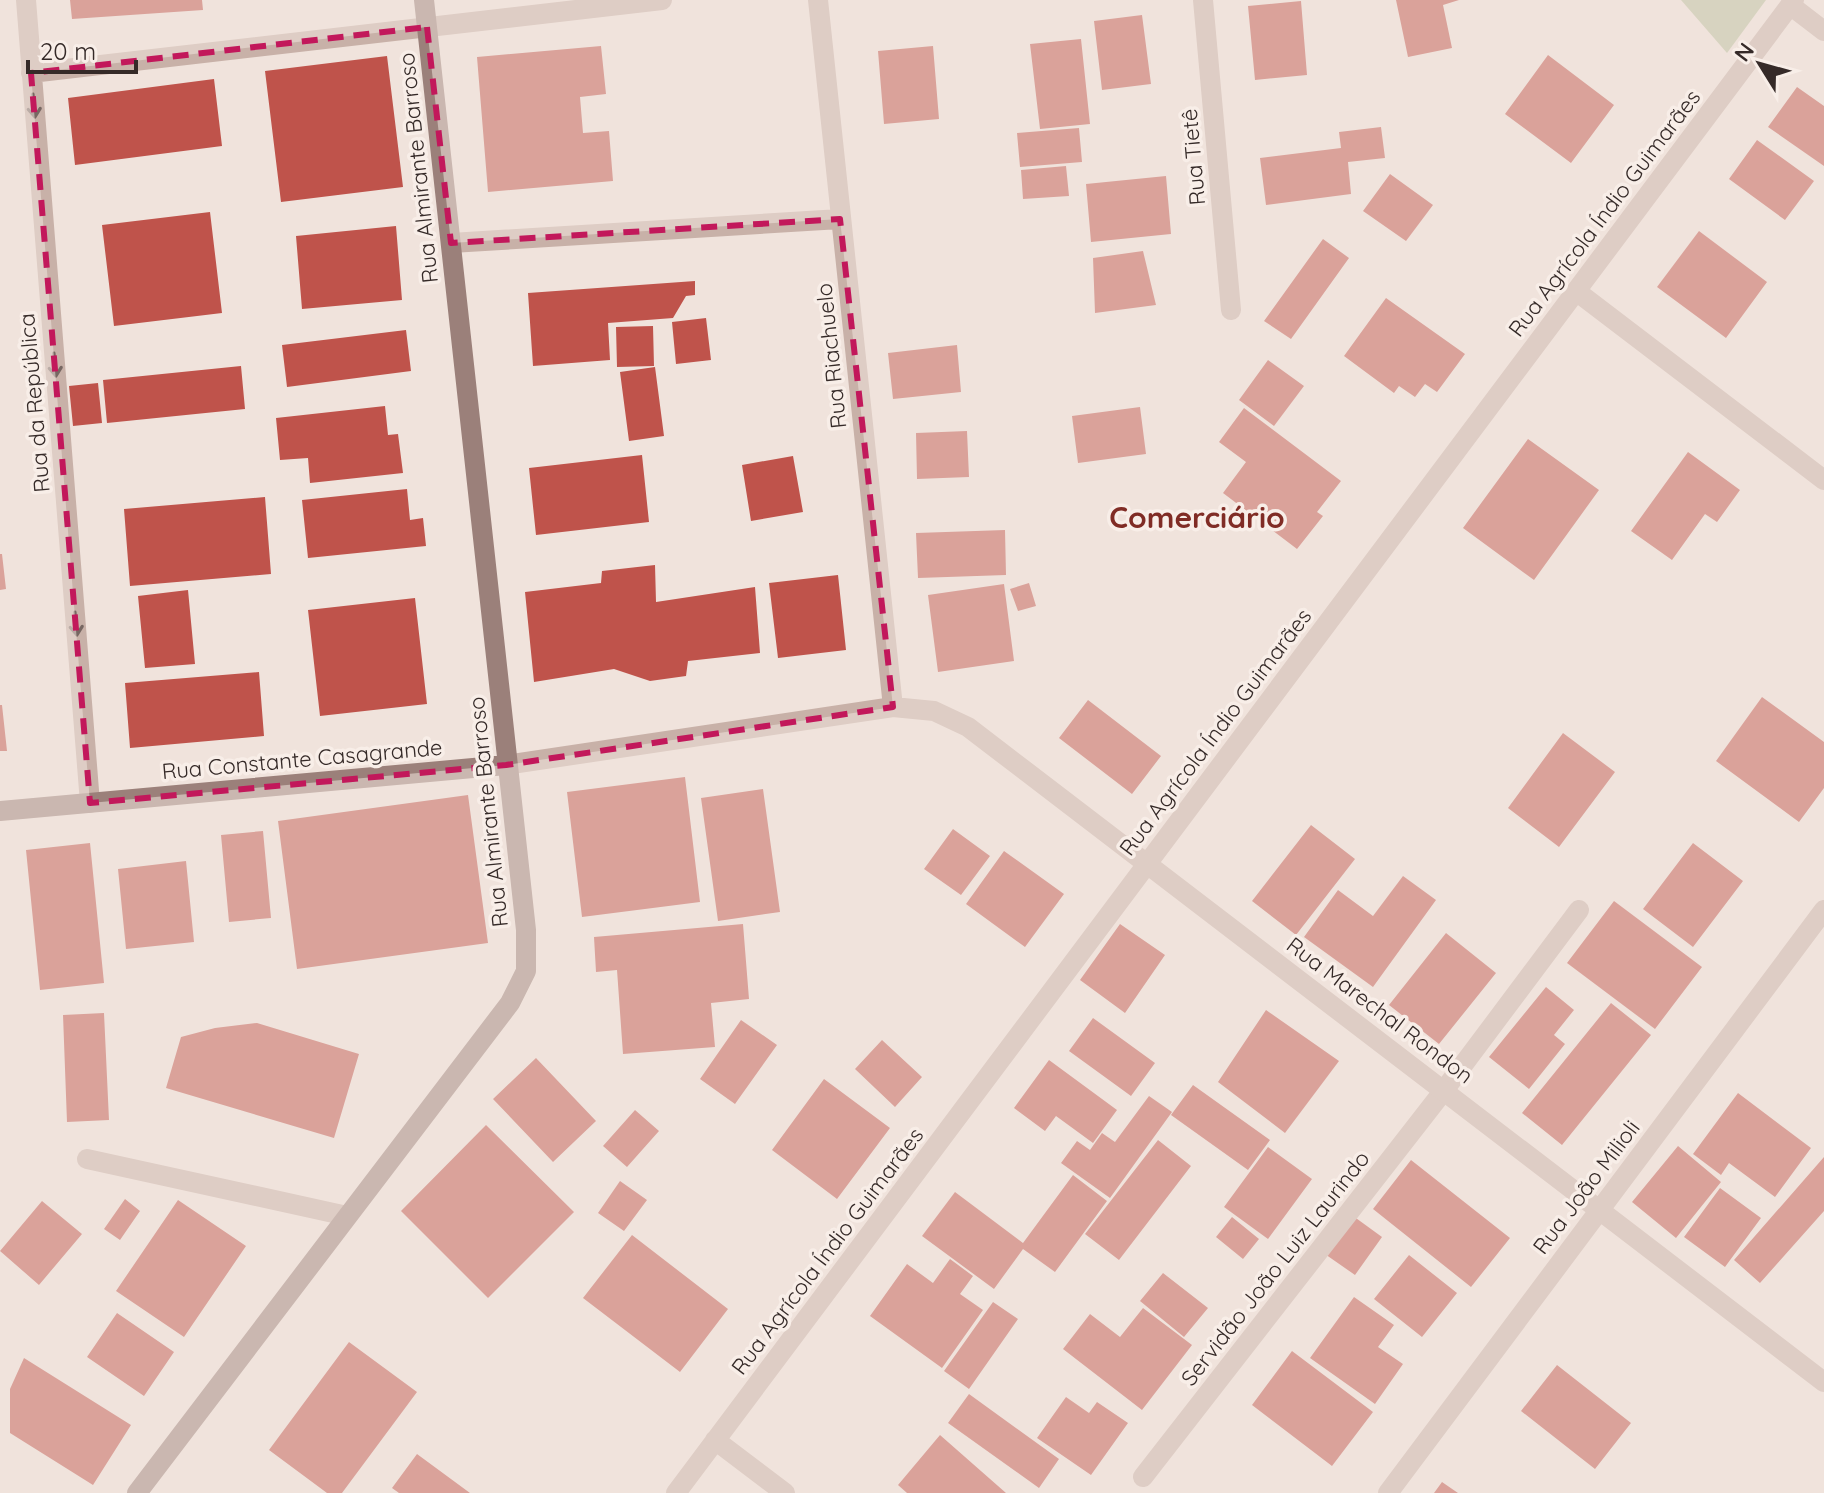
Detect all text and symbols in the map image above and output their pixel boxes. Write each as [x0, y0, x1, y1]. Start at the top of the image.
scale bar [28, 24, 136, 74]
north arrow [1720, 24, 1800, 104]
text: 20 m [40, 36, 96, 66]
text: N [1728, 37, 1760, 67]
street label: Rua Almirante Barroso [392, 51, 444, 285]
street label: Rua Agrícola Índio Guimarães [1502, 84, 1706, 342]
one-way arrow [27, 92, 42, 119]
street label: Rua Tietê [1175, 108, 1211, 206]
street label: Rua Riachuelo [809, 282, 853, 430]
street label: Rua da República [12, 312, 56, 494]
one-way arrow [48, 351, 63, 378]
district label: Comerciário [1109, 498, 1285, 536]
street label: Rua Agrícola Índio Guimarães [1113, 603, 1317, 861]
one-way arrow [69, 610, 84, 637]
street label: Rua Almirante Barroso [462, 695, 514, 929]
street label: Rua Constante Casagrande [161, 733, 443, 785]
street label: Rua Marechal Rondon [1281, 931, 1479, 1089]
street label: Rua João Milioli [1526, 1114, 1646, 1260]
street label: Rua Agrícola Índio Guimarães [725, 1122, 929, 1380]
street label: Servidão João Luiz Laurindo [1175, 1145, 1375, 1391]

